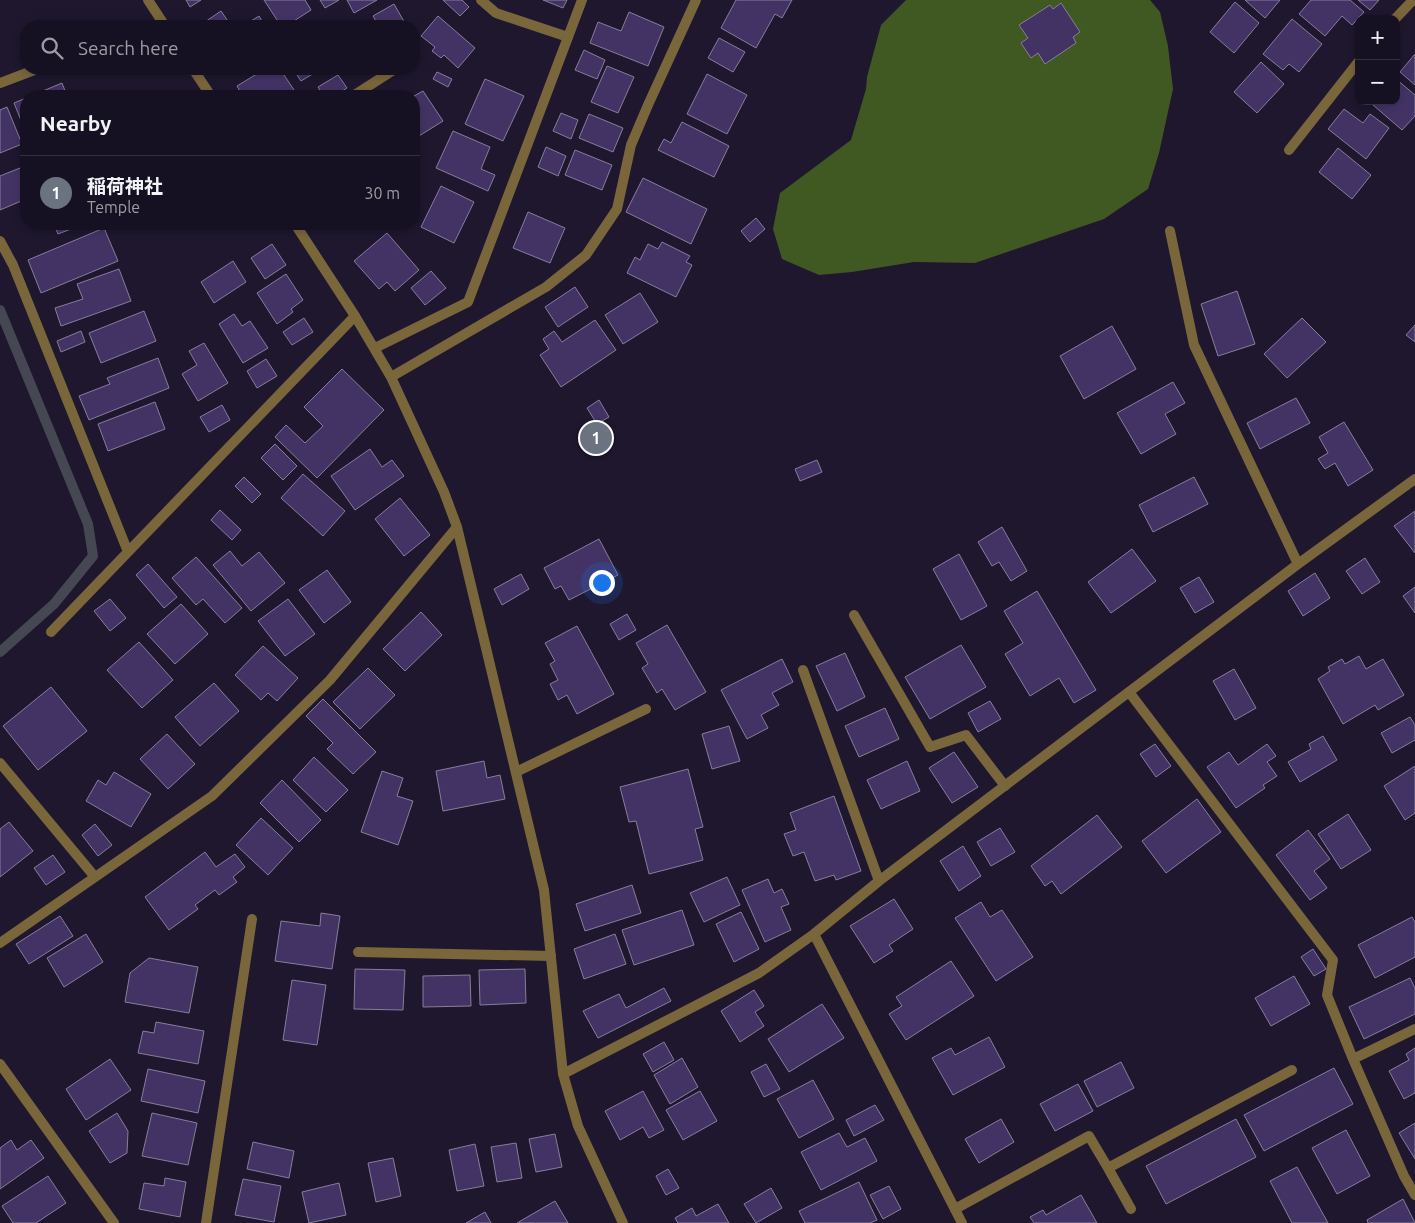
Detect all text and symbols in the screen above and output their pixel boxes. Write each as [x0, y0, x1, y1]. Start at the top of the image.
map controls [1355, 15, 1400, 105]
button: + [1355, 15, 1400, 60]
search box [20, 20, 420, 75]
icon: search [38, 34, 66, 62]
text: Search here [78, 37, 178, 59]
button: − [1355, 60, 1400, 105]
text: Nearby [40, 111, 111, 135]
text: 稲荷神社 [87, 175, 163, 197]
text: 1 [51, 184, 61, 202]
text: 30 m [364, 184, 400, 202]
text: Temple [87, 198, 140, 216]
pin: 1 [580, 419, 612, 457]
your location [589, 570, 615, 596]

